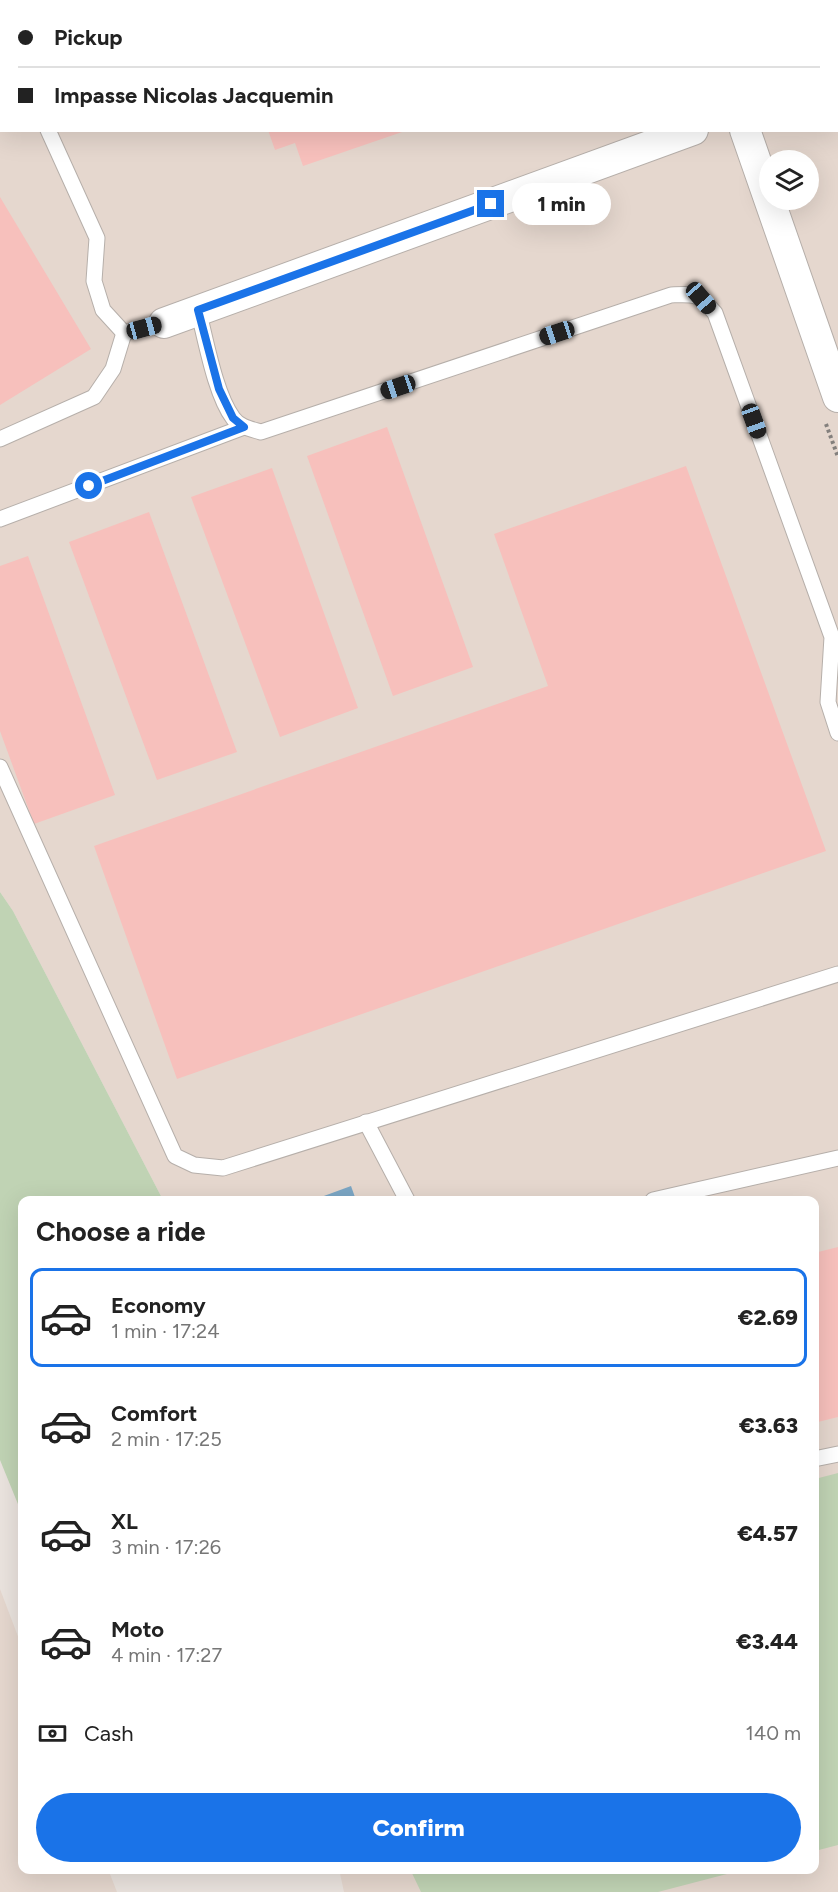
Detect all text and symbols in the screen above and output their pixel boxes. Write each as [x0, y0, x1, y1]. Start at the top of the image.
text: Pickup [54, 24, 123, 51]
text: Impasse Nicolas Jacquemin [54, 82, 334, 109]
map controls [759, 150, 819, 210]
button: layers [759, 150, 819, 210]
callout: 1 min [512, 183, 611, 225]
route end [477, 190, 504, 217]
text: 1 min [538, 192, 585, 216]
car [682, 279, 720, 317]
car [124, 315, 164, 341]
car [537, 319, 577, 347]
car [378, 373, 418, 401]
car [739, 401, 769, 441]
route start [75, 472, 102, 499]
text: Choose a ride [36, 1215, 205, 1248]
icon: car [39, 1291, 93, 1345]
text: Economy [111, 1292, 206, 1319]
text: €2.69 [738, 1304, 798, 1331]
text: 1 min · 17:24 [111, 1319, 220, 1343]
icon: car [39, 1399, 93, 1453]
text: Comfort [111, 1400, 197, 1427]
text: €3.63 [739, 1412, 798, 1439]
text: 2 min · 17:25 [111, 1427, 222, 1451]
icon: car [39, 1507, 93, 1561]
text: XL [111, 1508, 138, 1535]
text: €4.57 [737, 1520, 798, 1547]
text: 3 min · 17:26 [111, 1535, 221, 1559]
icon: car [39, 1615, 93, 1669]
text: Moto [111, 1616, 164, 1643]
text: €3.44 [736, 1628, 798, 1655]
text: 4 min · 17:27 [111, 1643, 222, 1667]
icon: cash [36, 1717, 69, 1750]
text: Cash [84, 1720, 134, 1747]
text: 140 m [746, 1721, 801, 1745]
button: Confirm [36, 1793, 801, 1862]

